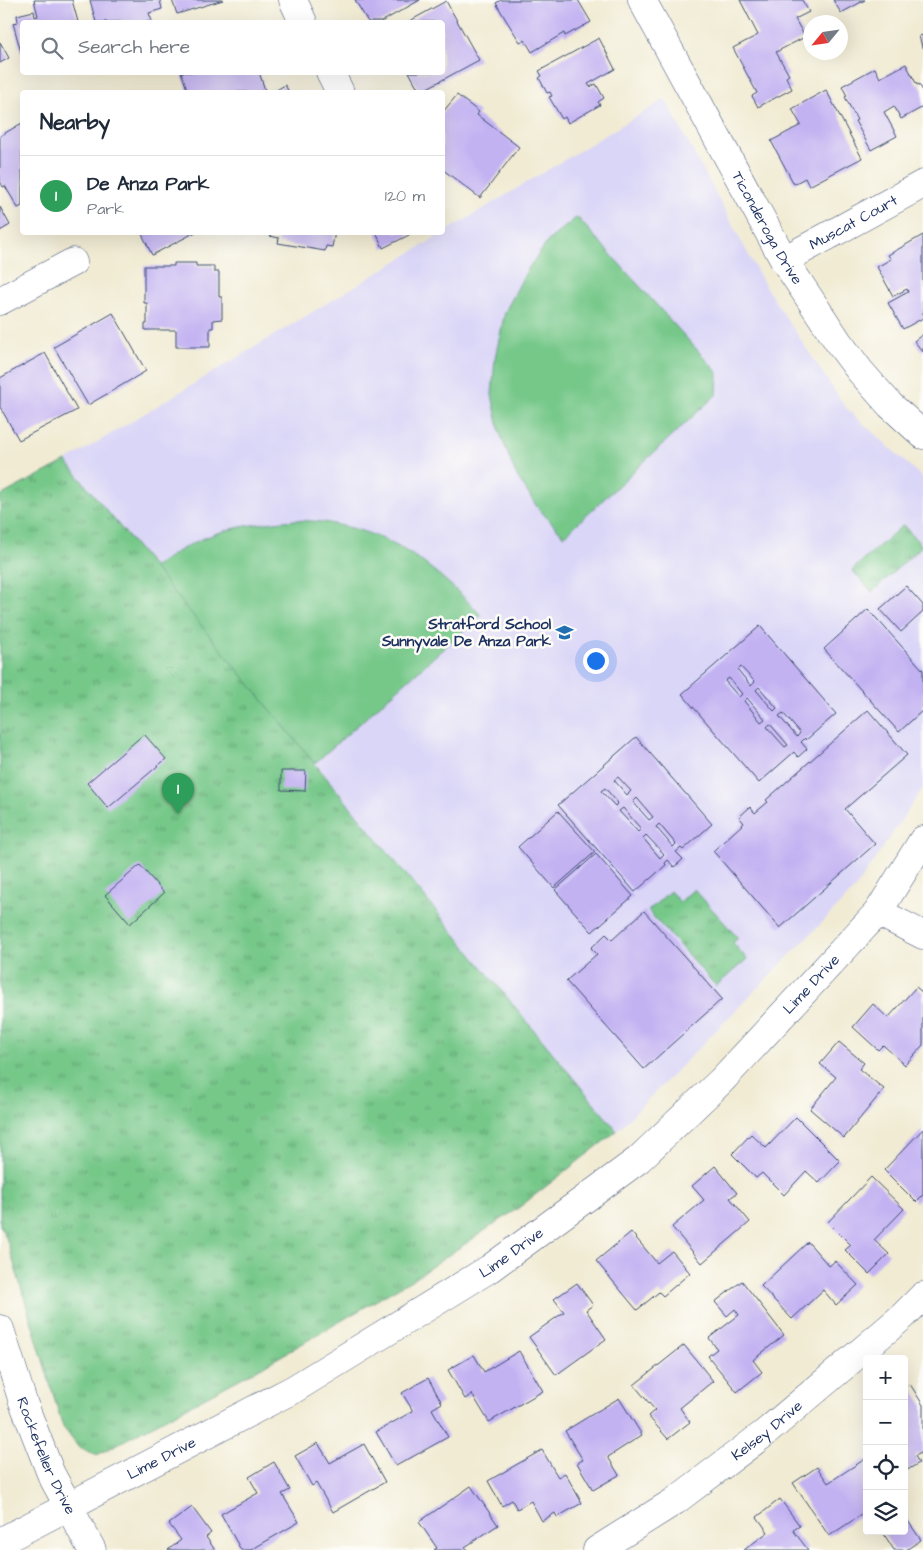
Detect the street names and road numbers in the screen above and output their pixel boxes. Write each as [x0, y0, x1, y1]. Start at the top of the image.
street label: Ticonderoga Drive [727, 167, 808, 289]
street label: Muscat Court [805, 189, 901, 255]
street label: Lime Drive [778, 949, 844, 1019]
street label: Lime Drive [475, 1222, 548, 1283]
street label: Rockefeller Drive [12, 1394, 81, 1518]
street label: Kelsey Drive [727, 1395, 807, 1465]
street label: Lime Drive [123, 1431, 199, 1485]

